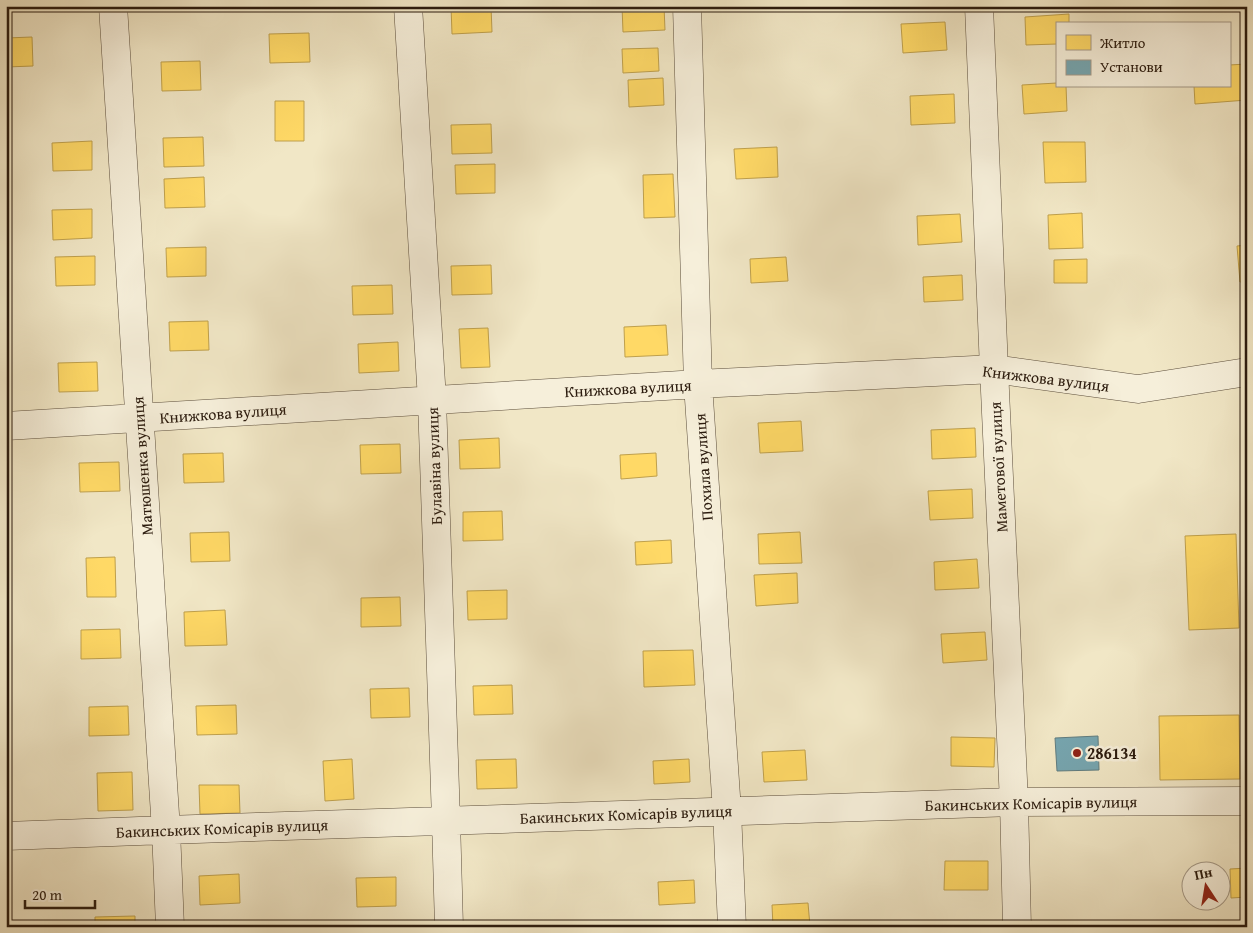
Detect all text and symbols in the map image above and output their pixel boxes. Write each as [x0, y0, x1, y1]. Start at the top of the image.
legend [1056, 22, 1230, 88]
text: Житло [1099, 32, 1146, 53]
text: Установи [1100, 56, 1163, 77]
street label: Книжкова вулиця [981, 358, 1111, 398]
street label: Книжкова вулиця [564, 373, 692, 403]
street label: Матюшенка вулиця [125, 396, 159, 536]
street label: Книжкова вулиця [159, 397, 287, 429]
street label: Маметової вулиця [983, 401, 1013, 533]
street label: Булавіна вулиця [420, 407, 448, 525]
street label: Похила вулиця [687, 413, 719, 521]
place label: 286134 [1087, 741, 1137, 765]
marker: 286134 [1071, 747, 1083, 759]
street label: Бакинських Комісарів вулиця [924, 789, 1138, 817]
street label: Бакинських Комісарів вулиця [519, 798, 733, 830]
street label: Бакинських Комісарів вулиця [115, 812, 329, 844]
north arrow [1180, 860, 1230, 910]
text: Пн [1192, 862, 1215, 885]
scale bar [25, 878, 95, 910]
text: 20 m [32, 884, 63, 905]

